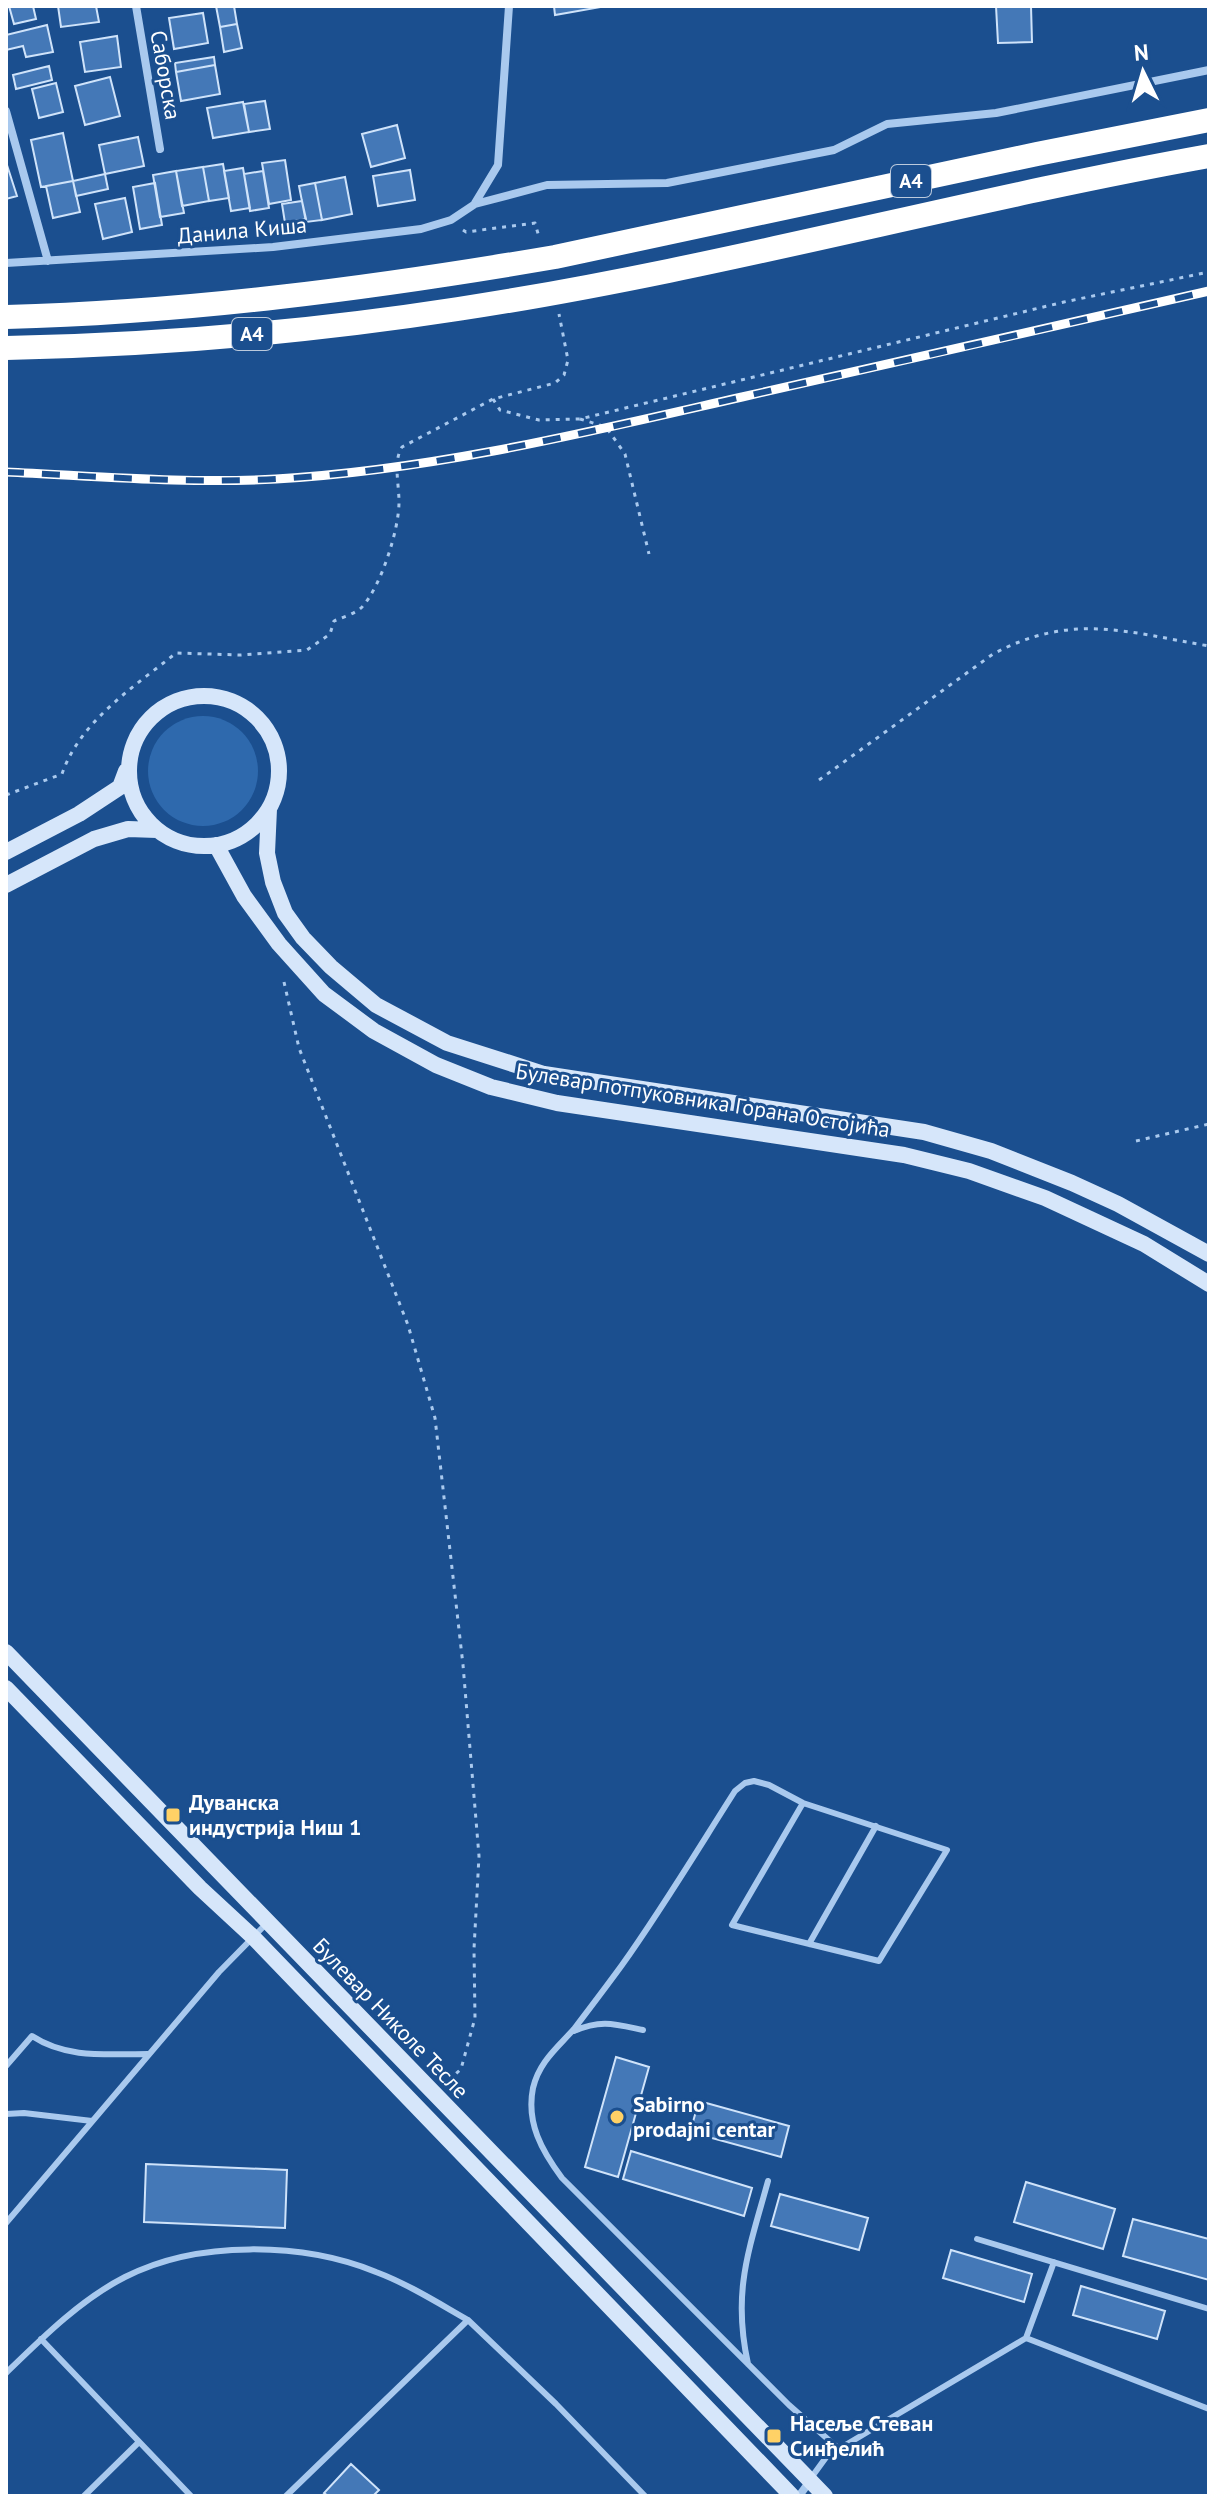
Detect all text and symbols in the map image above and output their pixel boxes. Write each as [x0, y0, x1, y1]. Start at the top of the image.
street label: Саборска [144, 28, 188, 122]
north arrow [1103, 32, 1183, 112]
text: N [1133, 37, 1150, 67]
road number: A4 [891, 165, 931, 197]
street label: Данила Киша [176, 210, 308, 250]
road number: A4 [232, 318, 272, 350]
street label: Булевар потпуковника Горана Остојића [514, 1057, 892, 1143]
place label: Дуванска индустрија Ниш 1 [189, 1788, 361, 1841]
marker: Дуванска индустрија Ниш 1 [164, 1806, 182, 1824]
street label: Булевар Николе Тесле [307, 1932, 475, 2104]
place label: Sabirno prodajni centar [633, 2090, 775, 2143]
marker: Sabirno prodajni centar [608, 2108, 626, 2126]
place label: Насеље Стеван Синђелић [790, 2409, 933, 2462]
marker: Насеље Стеван Синђелић [765, 2427, 783, 2445]

